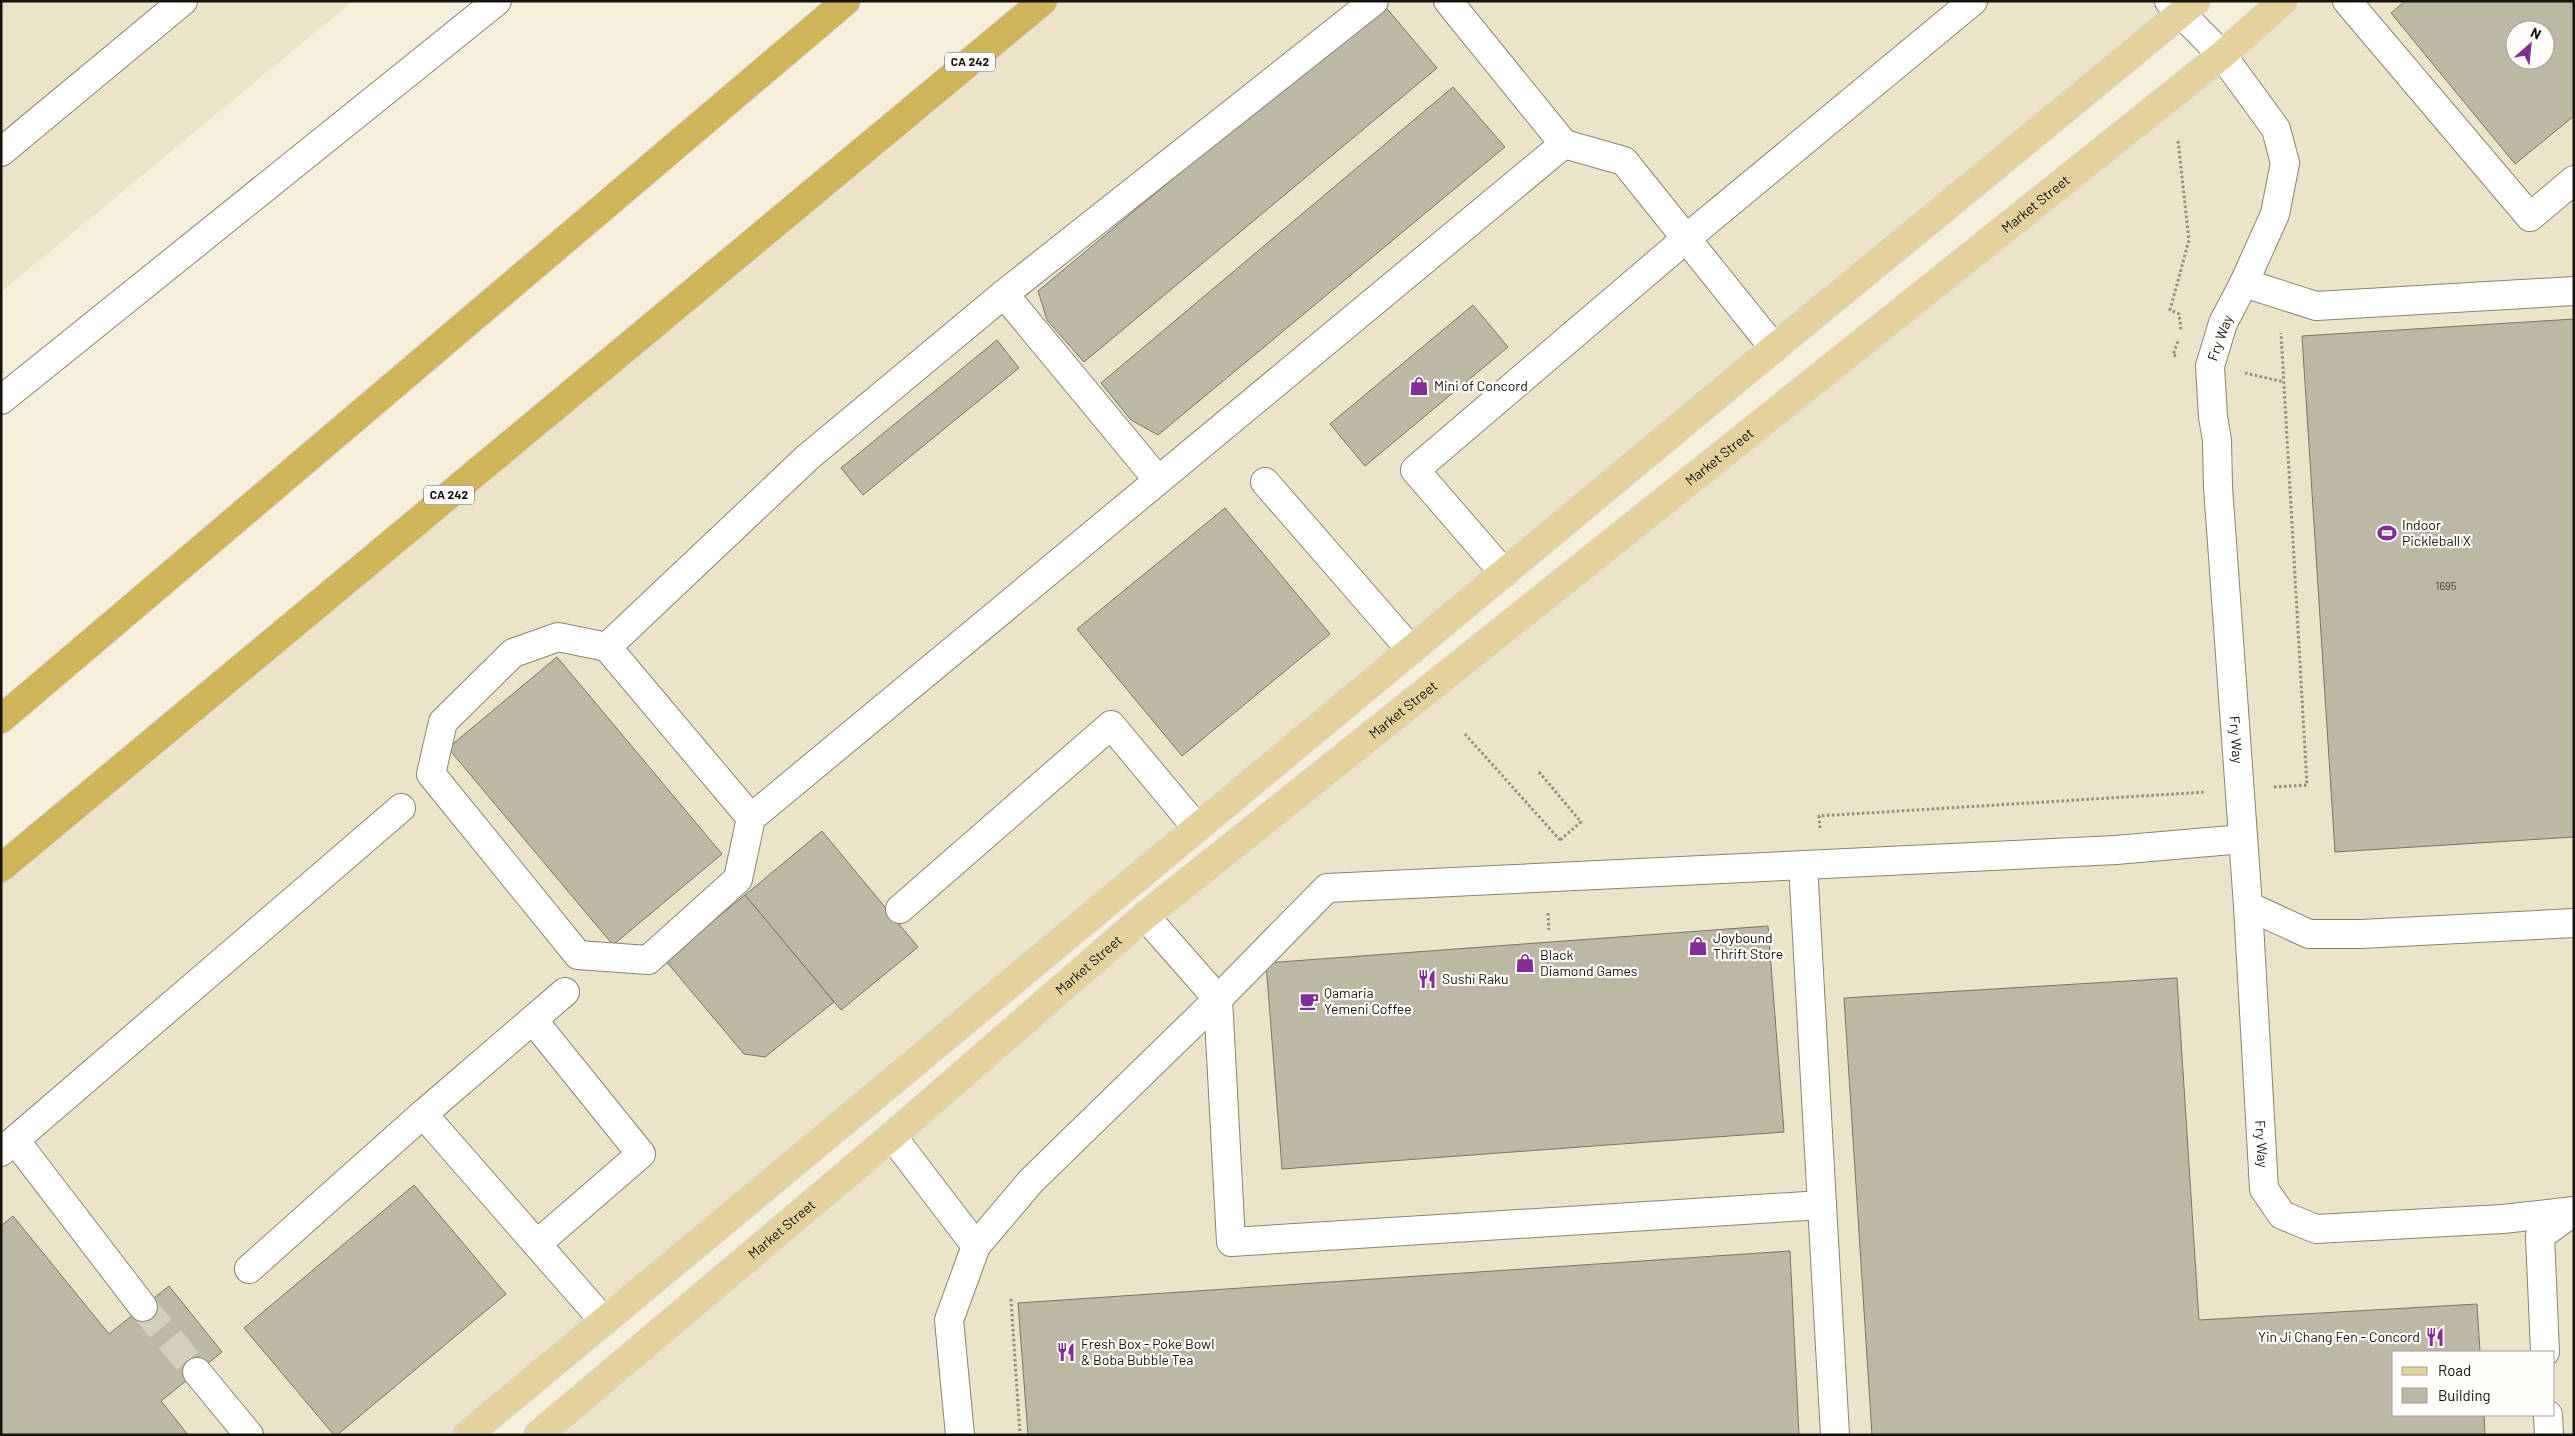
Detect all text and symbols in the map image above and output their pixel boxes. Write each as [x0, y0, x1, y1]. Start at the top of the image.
north arrow [2505, 20, 2555, 70]
text: N [2528, 23, 2544, 43]
road number: CA 242 [945, 52, 995, 72]
street label: Market Street [1998, 171, 2073, 236]
street label: Fry Way [2203, 312, 2236, 363]
shop icon: Mini of Concord [1408, 375, 1430, 397]
place label: Mini of Concord [1434, 377, 1528, 394]
street label: Market Street [1681, 424, 1757, 489]
road number: CA 242 [424, 486, 474, 504]
place label: Indoor Pickleball X [2402, 516, 2471, 549]
sports icon: Indoor Pickleball X [2376, 522, 2398, 544]
house number: 1695 [2436, 579, 2457, 592]
street label: Market Street [1365, 677, 1440, 742]
street label: Fry Way [2226, 715, 2247, 765]
place label: Joybound Thrift Store [1713, 929, 1783, 962]
street label: Market Street [1052, 931, 1125, 998]
shop icon: Joybound Thrift Store [1687, 935, 1709, 957]
place label: Black Diamond Games [1540, 946, 1638, 979]
shop icon: Black Diamond Games [1514, 952, 1536, 974]
restaurant icon: Sushi Raku [1416, 968, 1438, 990]
place label: Sushi Raku [1442, 970, 1509, 987]
place label: Qamaria Yemeni Coffee [1324, 984, 1412, 1017]
cafe icon: Qamaria Yemeni Coffee [1298, 990, 1320, 1012]
street label: Fry Way [2252, 1120, 2272, 1169]
street label: Market Street [744, 1196, 818, 1262]
restaurant icon: Yin Ji Chang Fen - Concord [2424, 1326, 2446, 1348]
place label: Yin Ji Chang Fen - Concord [2258, 1328, 2420, 1345]
place label: Fresh Box - Poke Bowl & Boba Bubble Tea [1081, 1335, 1214, 1368]
restaurant icon: Fresh Box - Poke Bowl & Boba Bubble Tea [1055, 1341, 1077, 1363]
legend [2392, 1351, 2555, 1416]
text: Road [2438, 1361, 2471, 1379]
text: Building [2438, 1386, 2491, 1404]

